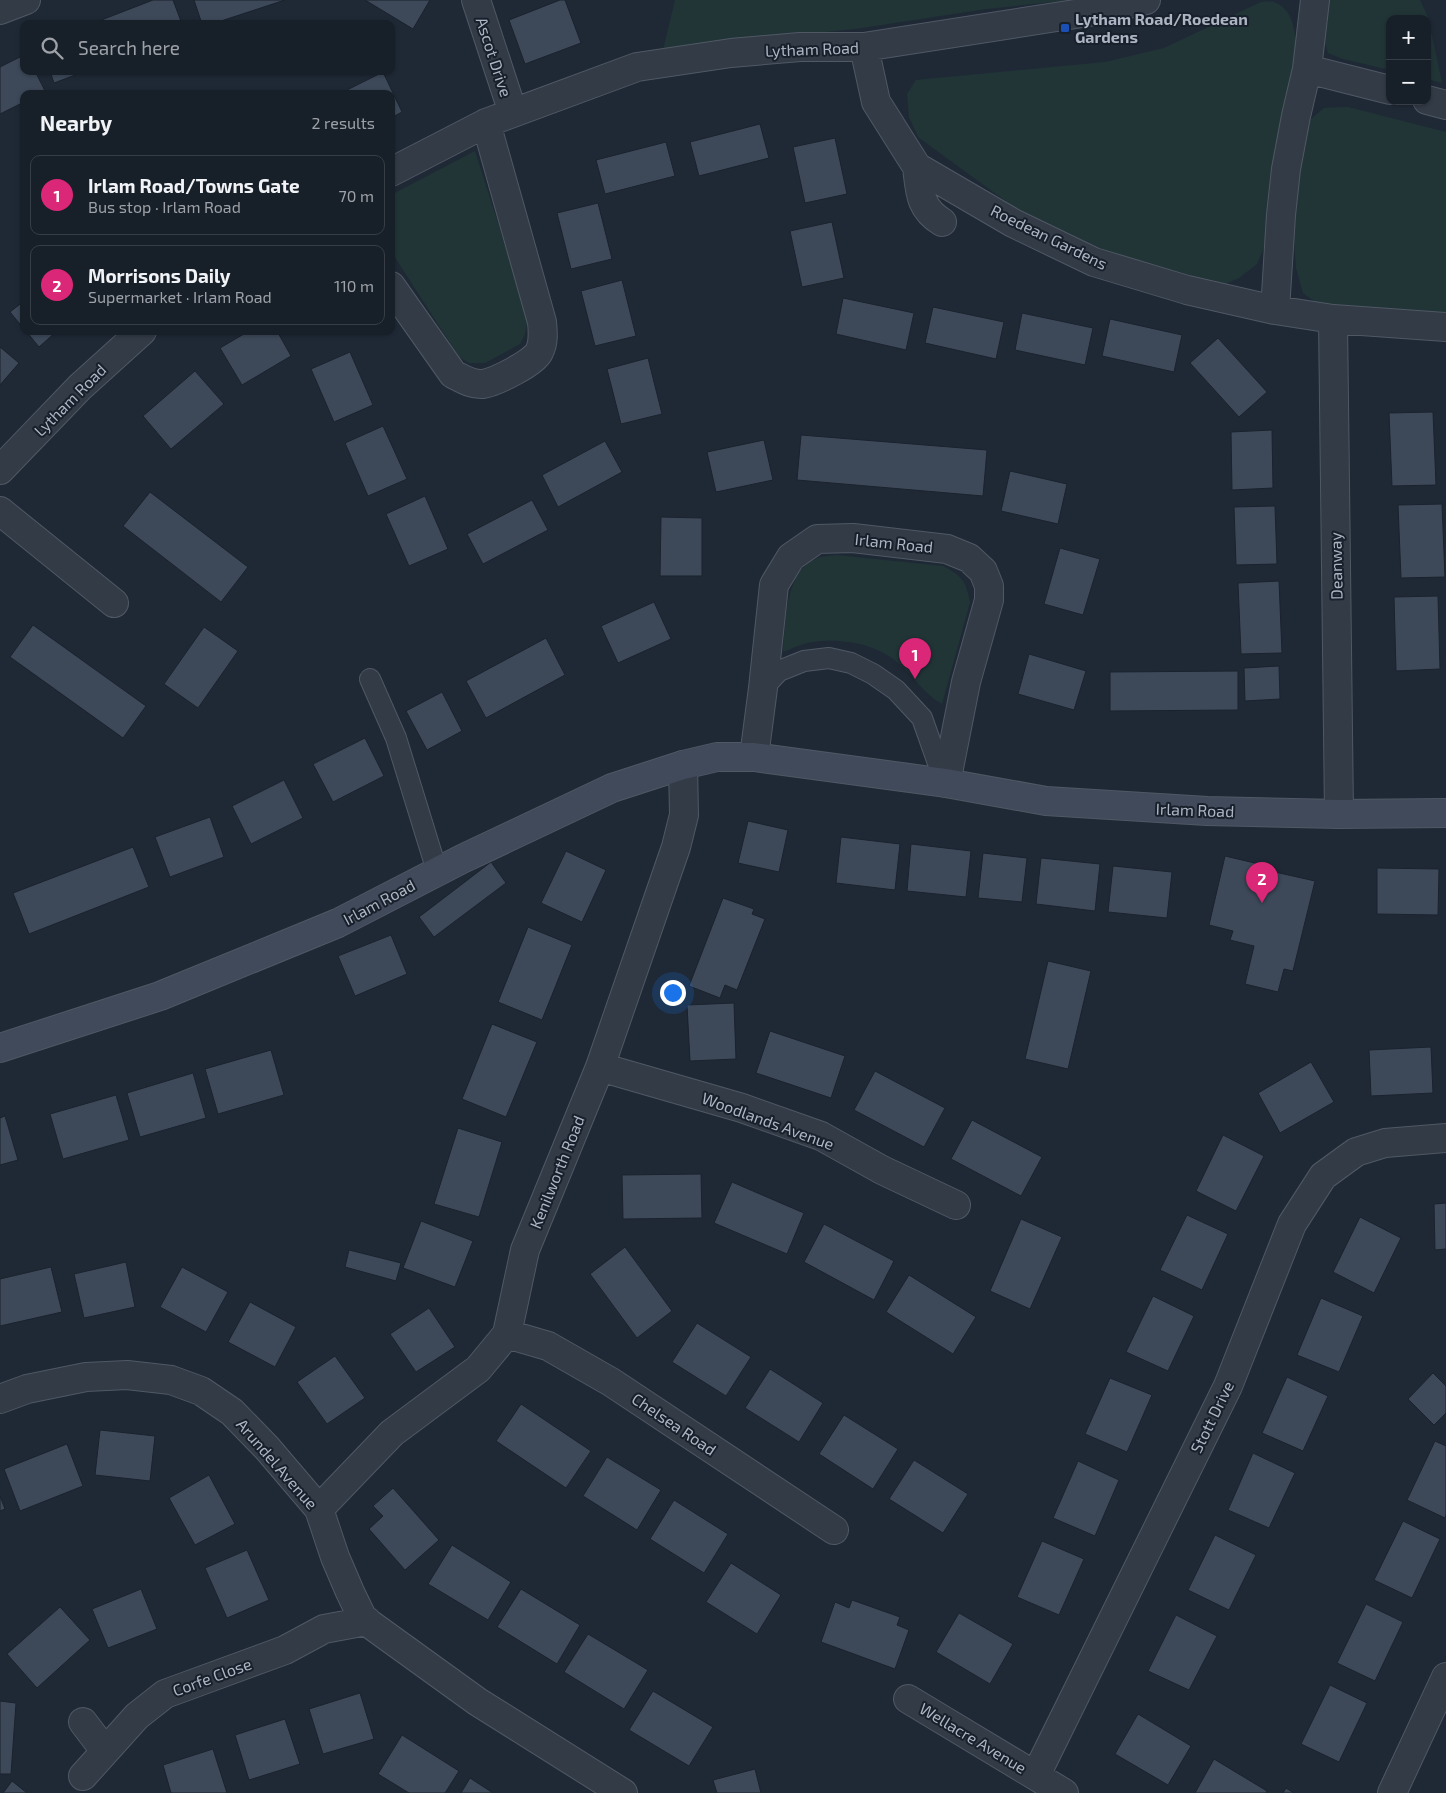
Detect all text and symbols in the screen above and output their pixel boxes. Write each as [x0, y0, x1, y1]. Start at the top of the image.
place label: Lytham Road/Roedean Gardens [1075, 9, 1248, 46]
street label: Ascot Drive [473, 15, 516, 99]
map controls [1386, 15, 1431, 105]
button: + [1386, 15, 1431, 60]
search box [20, 20, 395, 75]
marker: Lytham Road/Roedean Gardens [1059, 22, 1071, 34]
icon: search [38, 34, 66, 62]
text: Search here [78, 36, 180, 59]
street label: Lytham Road [765, 37, 859, 60]
button: − [1386, 60, 1431, 105]
text: Nearby [40, 110, 112, 135]
text: 2 results [312, 113, 375, 132]
text: Irlam Road/Towns Gate [88, 174, 300, 197]
text: 1 [54, 186, 60, 205]
text: 70 m [339, 186, 374, 205]
text: Bus stop · Irlam Road [88, 197, 241, 216]
street label: Roedean Gardens [988, 200, 1111, 273]
text: Morrisons Daily [88, 264, 231, 287]
text: 2 [52, 276, 62, 295]
text: 110 m [334, 276, 374, 295]
text: Supermarket · Irlam Road [88, 287, 272, 306]
street label: Lytham Road [30, 360, 110, 440]
street label: Irlam Road [854, 529, 934, 556]
street label: Deanway [1325, 531, 1346, 600]
pin: 1 [899, 638, 931, 679]
street label: Irlam Road [1155, 799, 1235, 820]
pin: 2 [1246, 862, 1278, 903]
street label: Irlam Road [340, 875, 418, 928]
your location [660, 980, 686, 1006]
street label: Woodlands Avenue [700, 1088, 837, 1153]
street label: Kenilworth Road [525, 1113, 588, 1231]
street label: Stott Drive [1186, 1378, 1237, 1456]
street label: Chelsea Road [628, 1388, 720, 1459]
street label: Arundel Avenue [233, 1415, 322, 1513]
street label: Corfe Close [170, 1654, 254, 1700]
street label: Wellacre Avenue [916, 1698, 1030, 1777]

